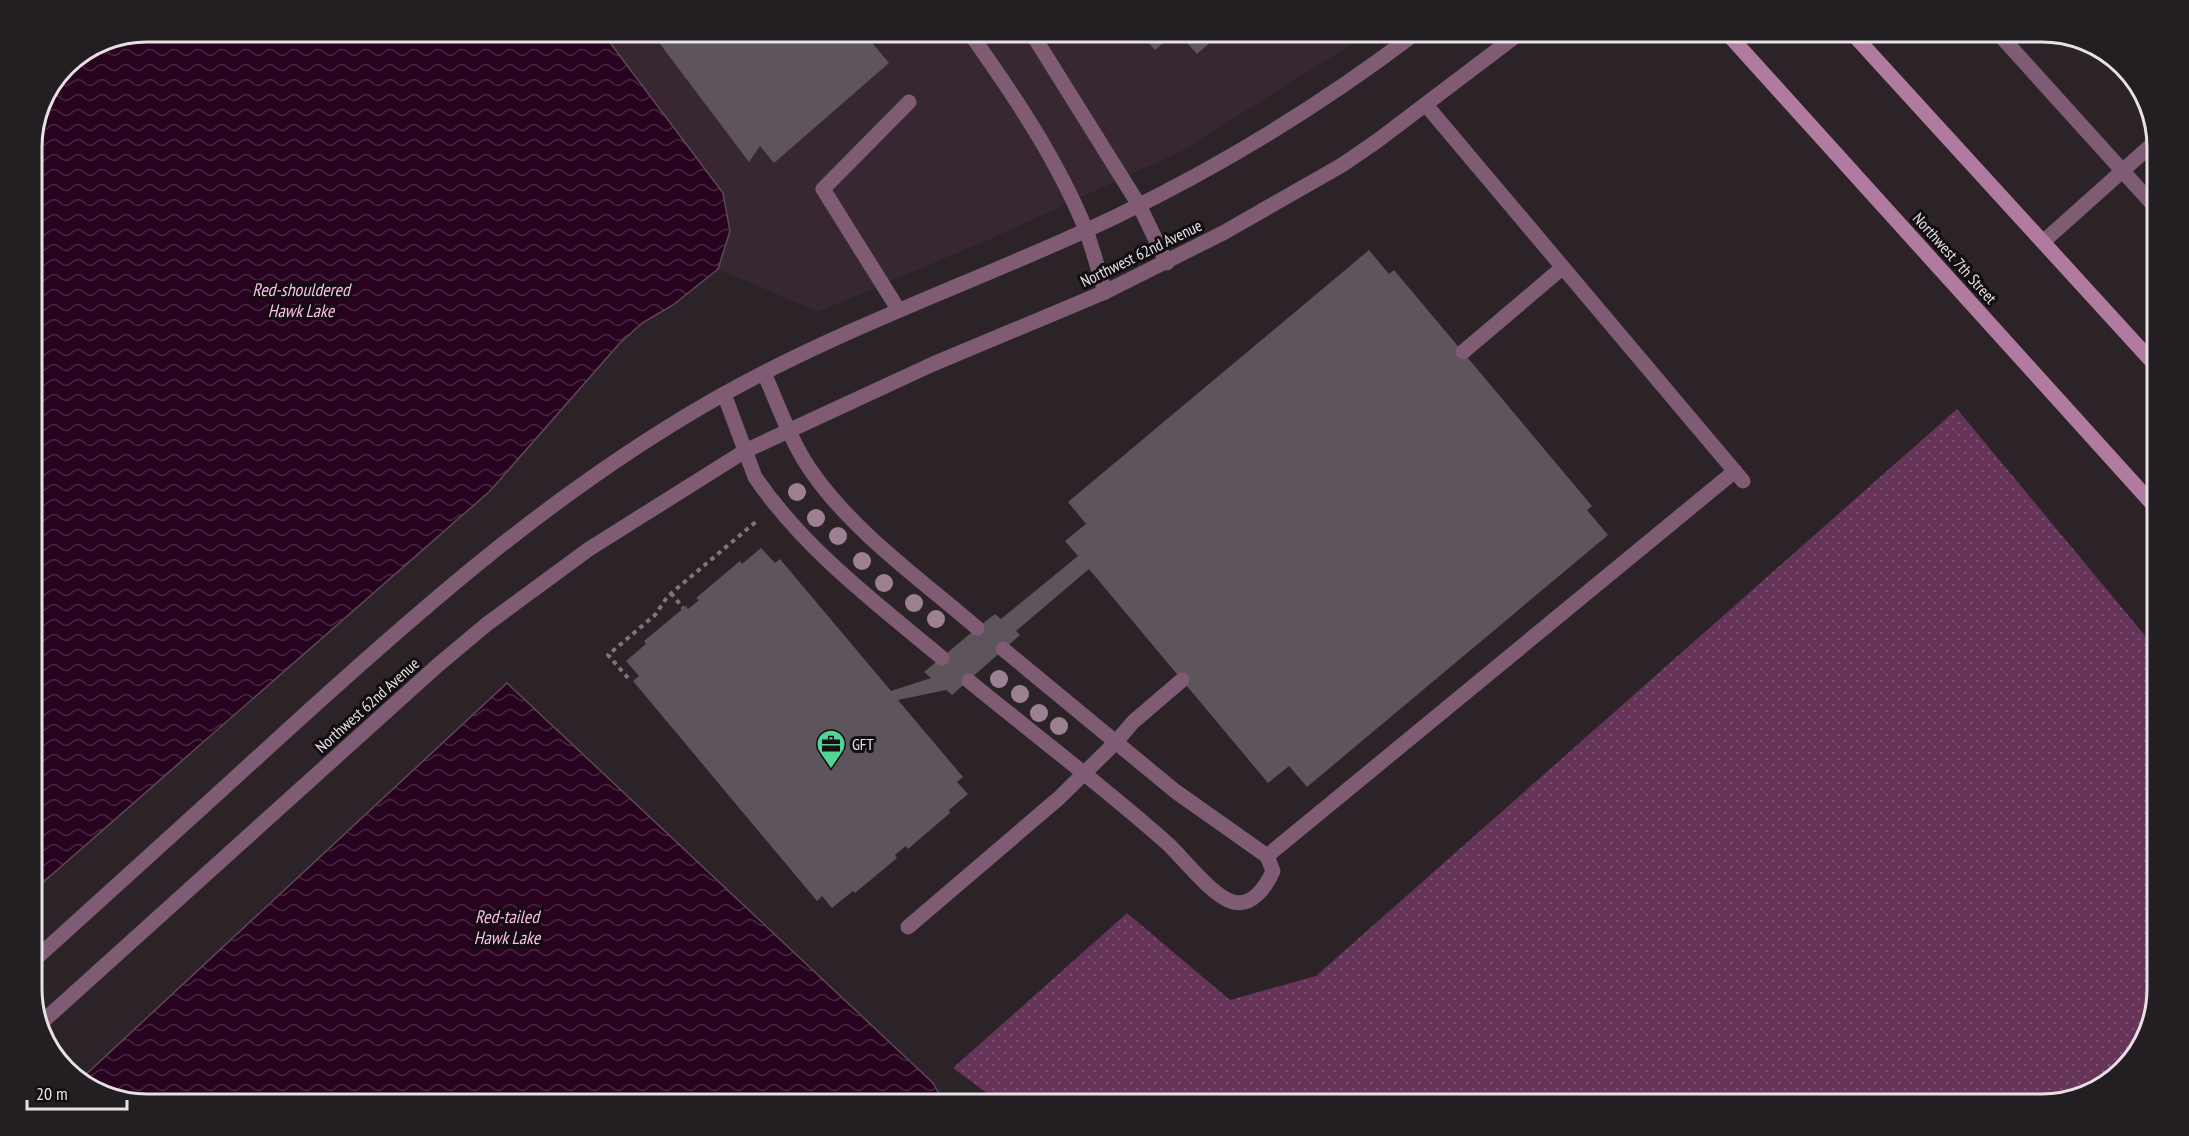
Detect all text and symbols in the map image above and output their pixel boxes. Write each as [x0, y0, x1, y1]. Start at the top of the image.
street label: Northwest 7th Street [1909, 208, 2002, 308]
street label: Northwest 62nd Avenue [1077, 215, 1205, 291]
water label: Red-shouldered Hawk Lake [252, 278, 352, 322]
street label: Northwest 62nd Avenue [311, 653, 423, 757]
office icon: GFT [815, 728, 847, 770]
place label: GFT [852, 734, 874, 754]
water label: Red-tailed Hawk Lake [474, 905, 542, 949]
scale bar [27, 1073, 128, 1111]
text: 20 m [36, 1082, 68, 1105]

